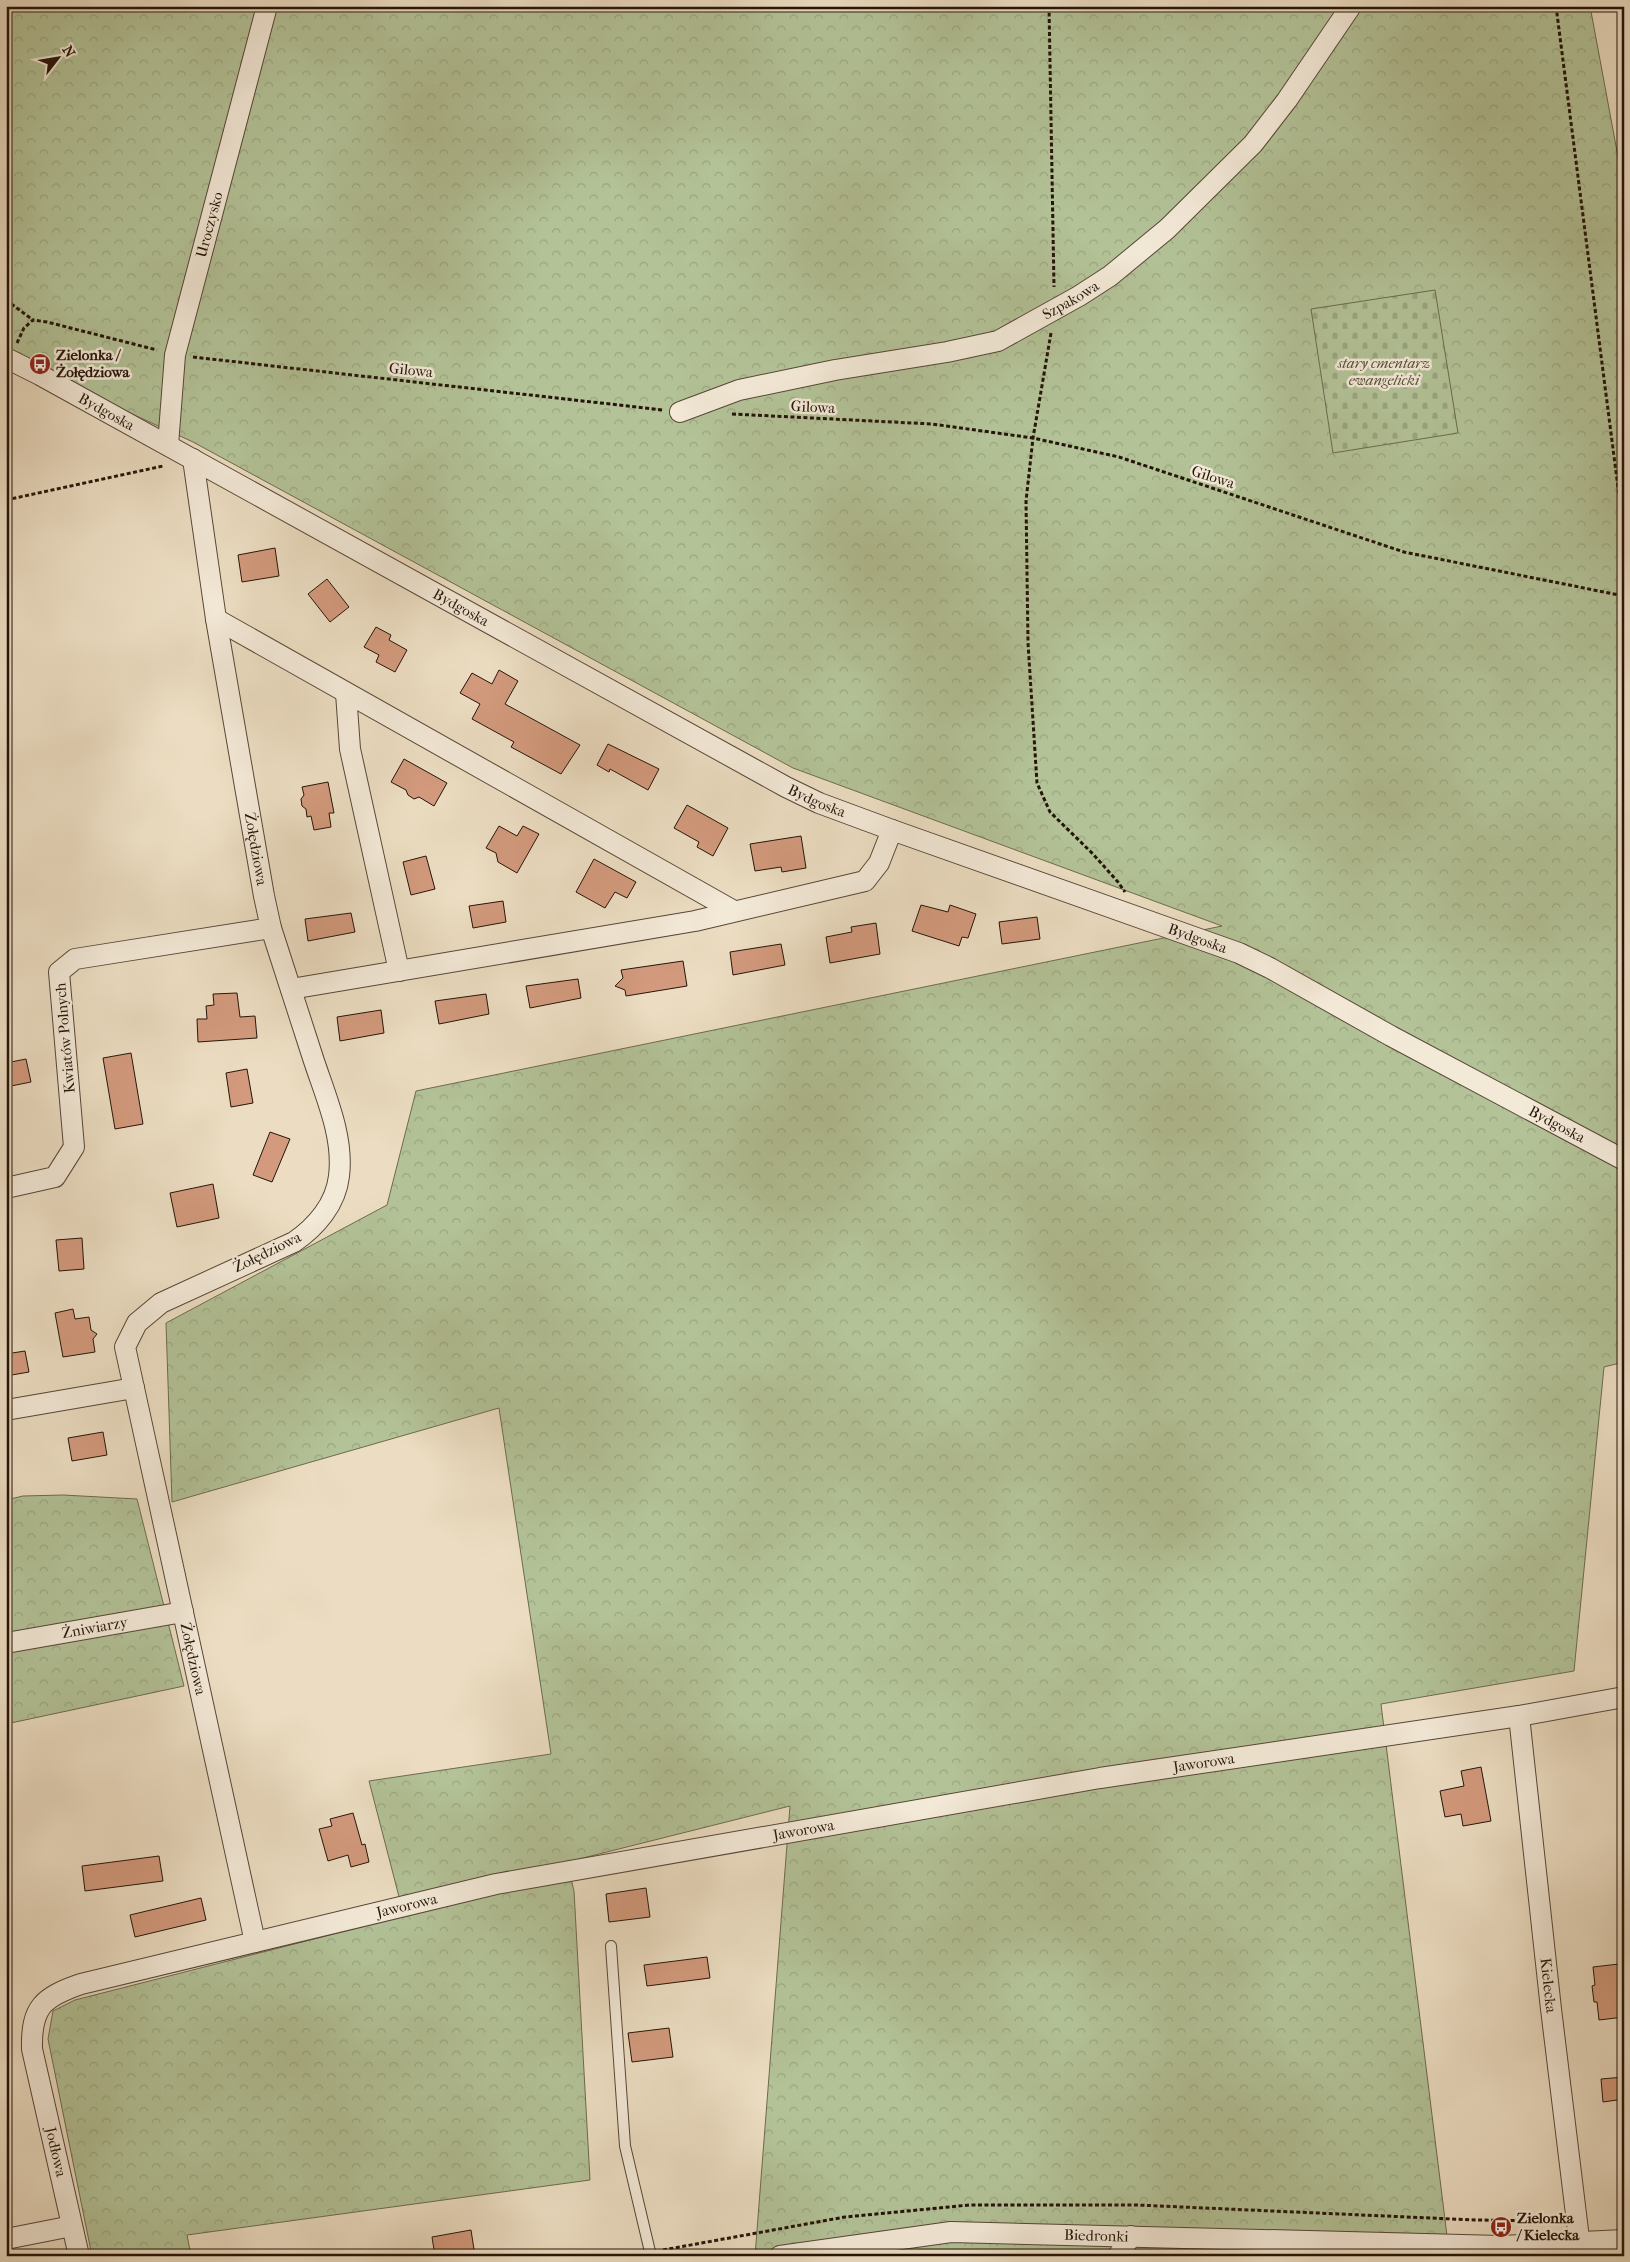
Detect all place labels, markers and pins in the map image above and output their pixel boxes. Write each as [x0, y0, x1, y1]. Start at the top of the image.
place label: Zielonka / Żołędziowa [56, 346, 131, 382]
bus stop icon: Zielonka / Żołędziowa [28, 352, 52, 376]
place label: Zielonka / Kielecka [1516, 2209, 1580, 2244]
bus stop icon: Zielonka / Kielecka [1489, 2215, 1513, 2239]

